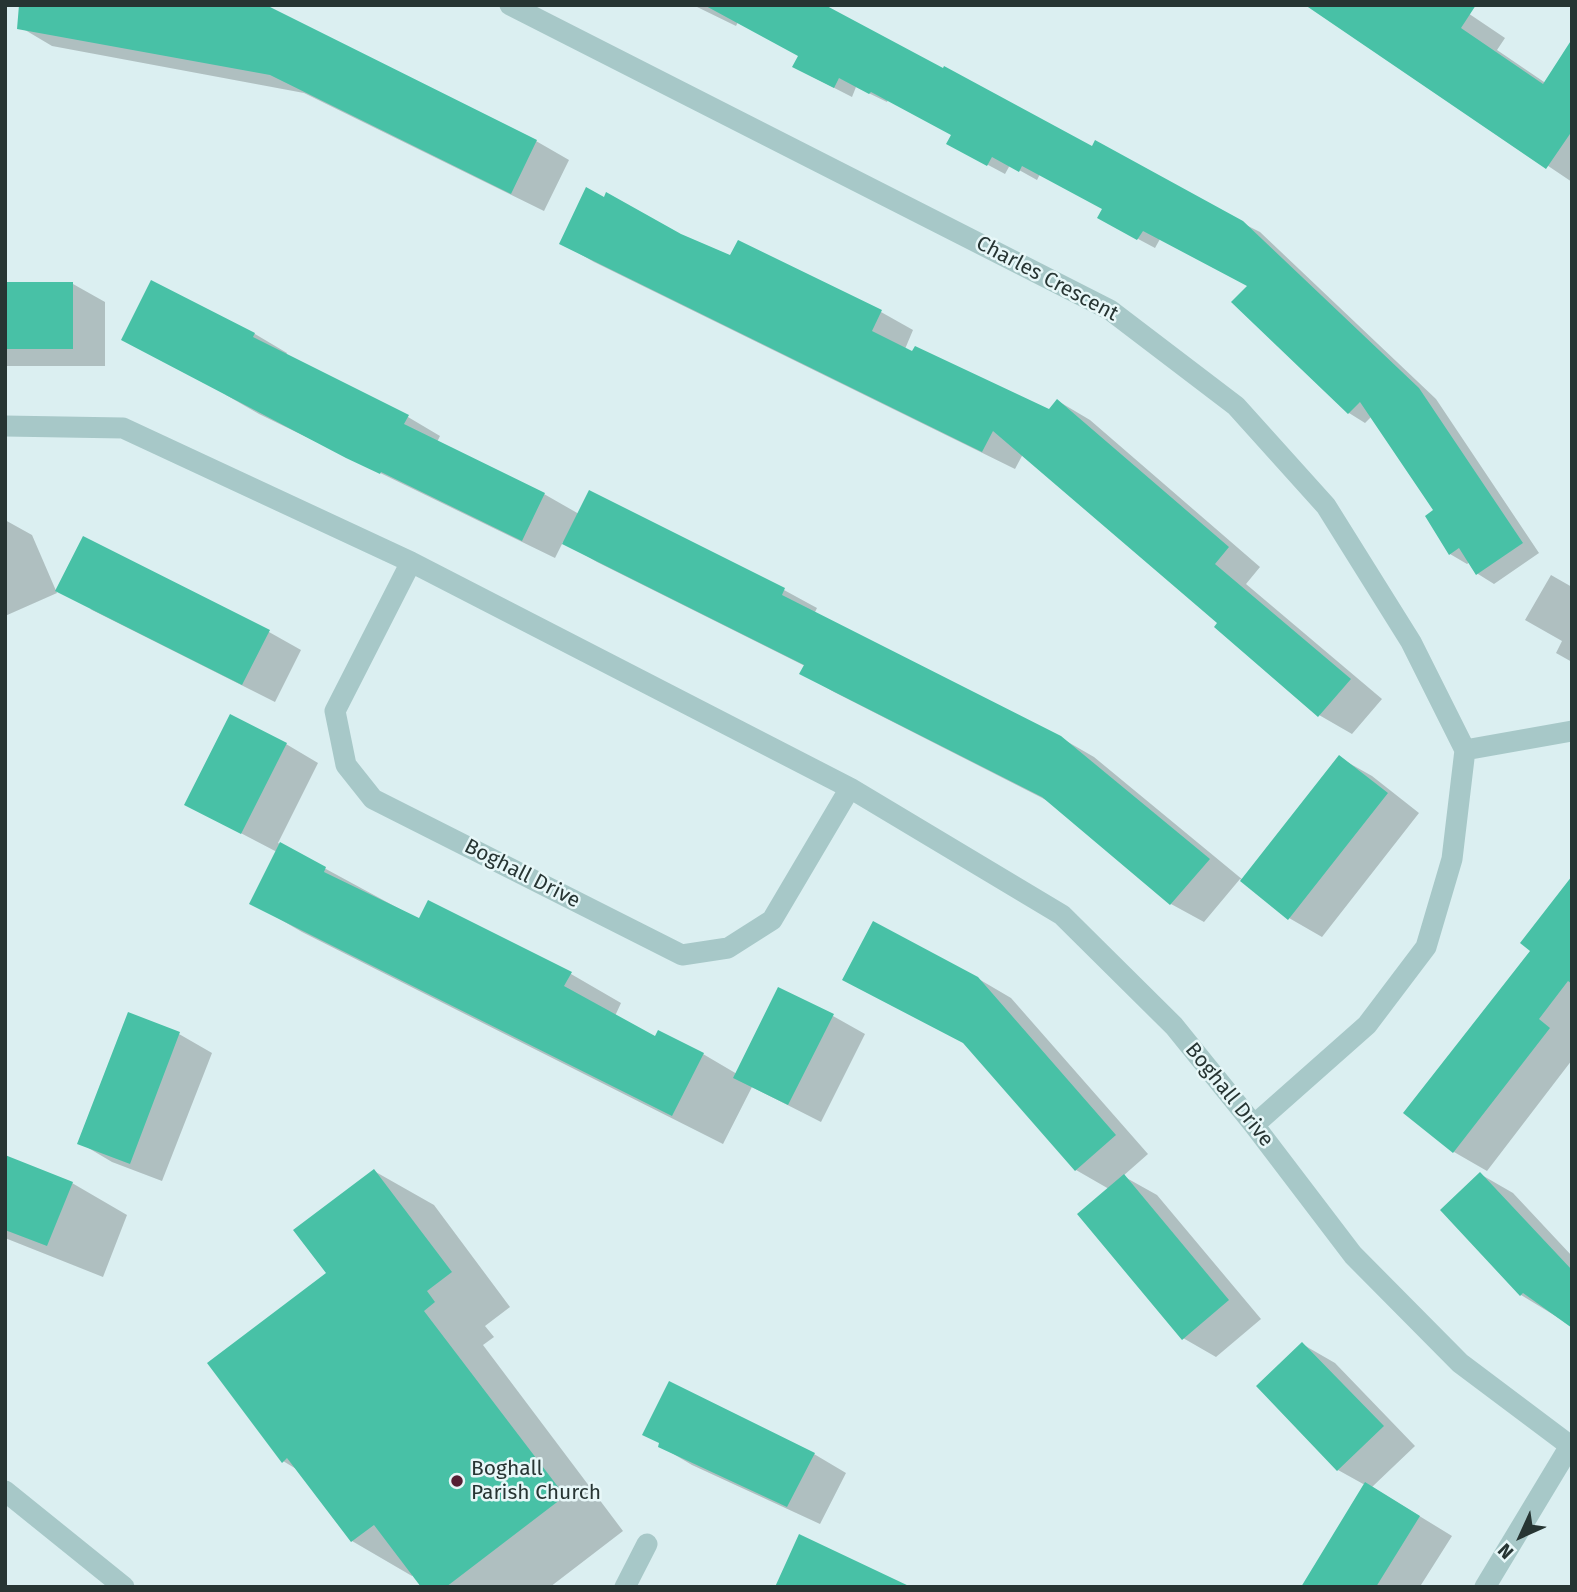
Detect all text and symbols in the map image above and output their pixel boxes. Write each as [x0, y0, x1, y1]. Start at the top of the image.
street label: Charles Crescent [972, 231, 1122, 327]
street label: Boghall Drive [460, 834, 584, 914]
street label: Boghall Drive [1179, 1038, 1279, 1152]
place label: Boghall Parish Church [471, 1456, 601, 1506]
marker: Boghall Parish Church [449, 1473, 465, 1489]
north arrow [1486, 1501, 1556, 1571]
text: N [1493, 1539, 1518, 1564]

